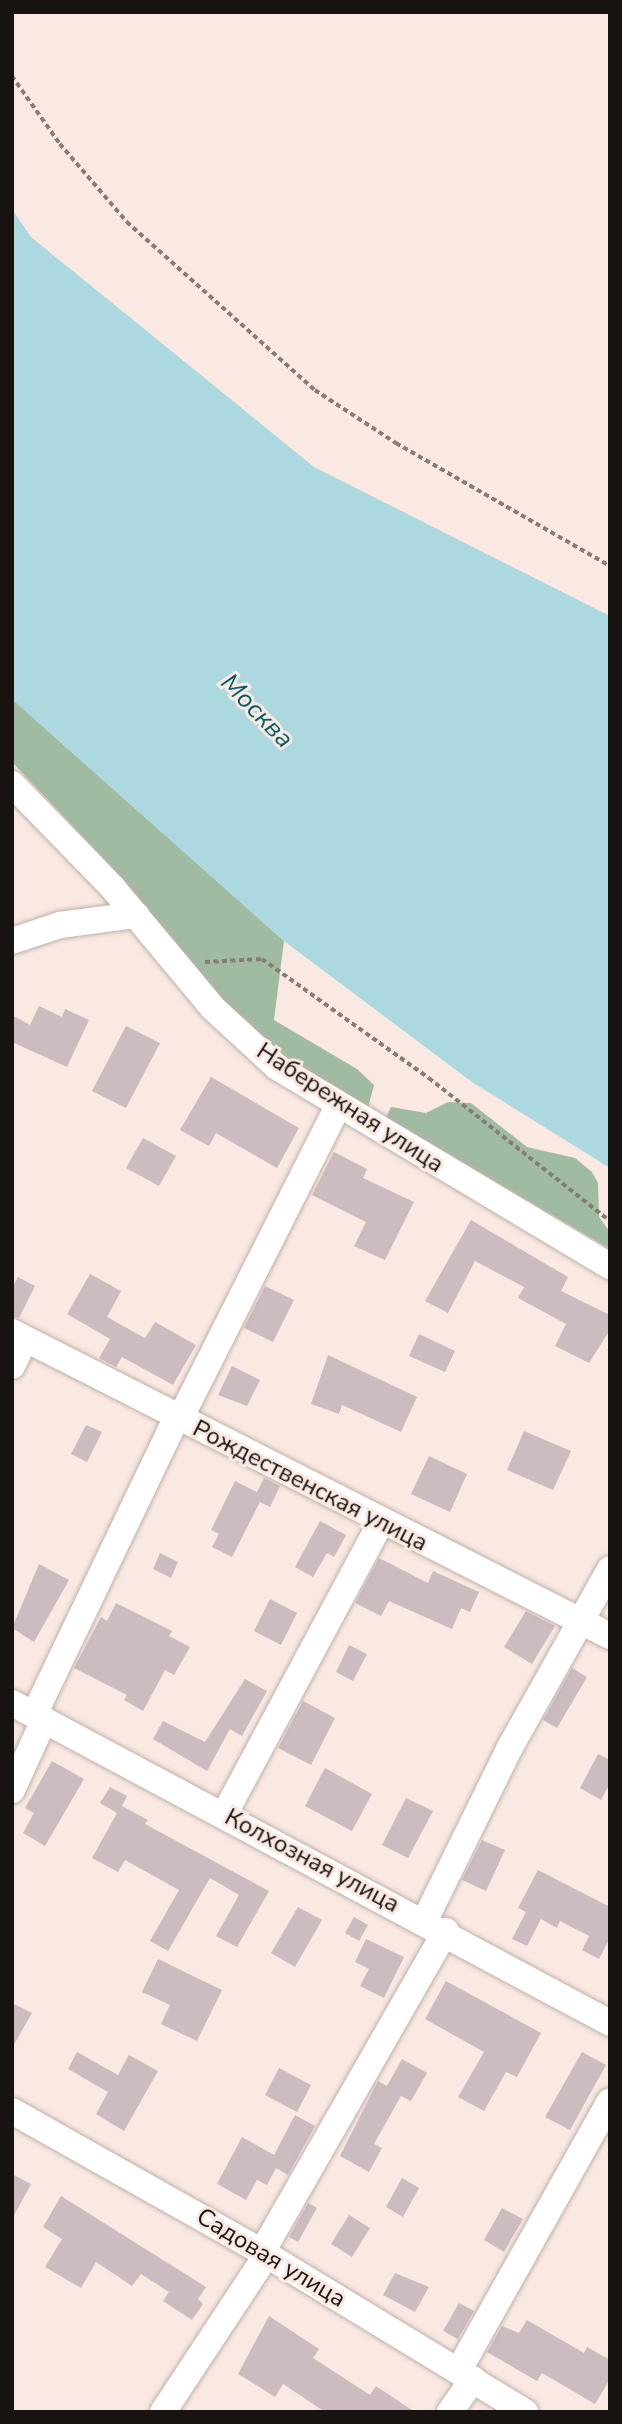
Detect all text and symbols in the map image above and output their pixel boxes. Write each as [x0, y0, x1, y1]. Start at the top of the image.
water label: Москва [214, 667, 300, 755]
street label: Набережная улица [251, 1037, 449, 1179]
street label: Рождественская улица [188, 1414, 432, 1558]
street label: Колхозная улица [220, 1803, 404, 1919]
street label: Садовая улица [191, 2202, 351, 2314]

